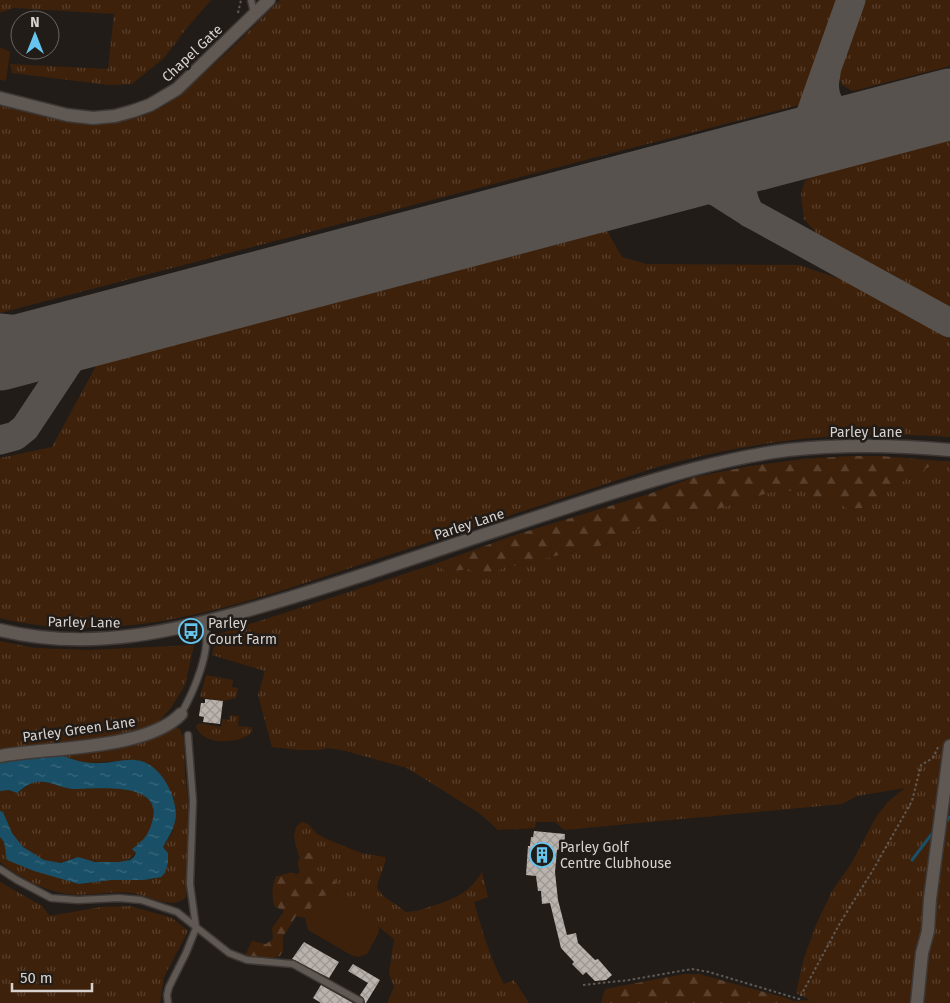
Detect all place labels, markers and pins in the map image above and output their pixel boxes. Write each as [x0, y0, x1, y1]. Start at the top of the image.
place label: Parley Court Farm [208, 615, 277, 648]
bus stop icon: Parley Court Farm [178, 618, 204, 644]
place label: Parley Golf Centre Clubhouse [560, 839, 672, 872]
building icon: Parley Golf Centre Clubhouse [529, 842, 555, 868]

